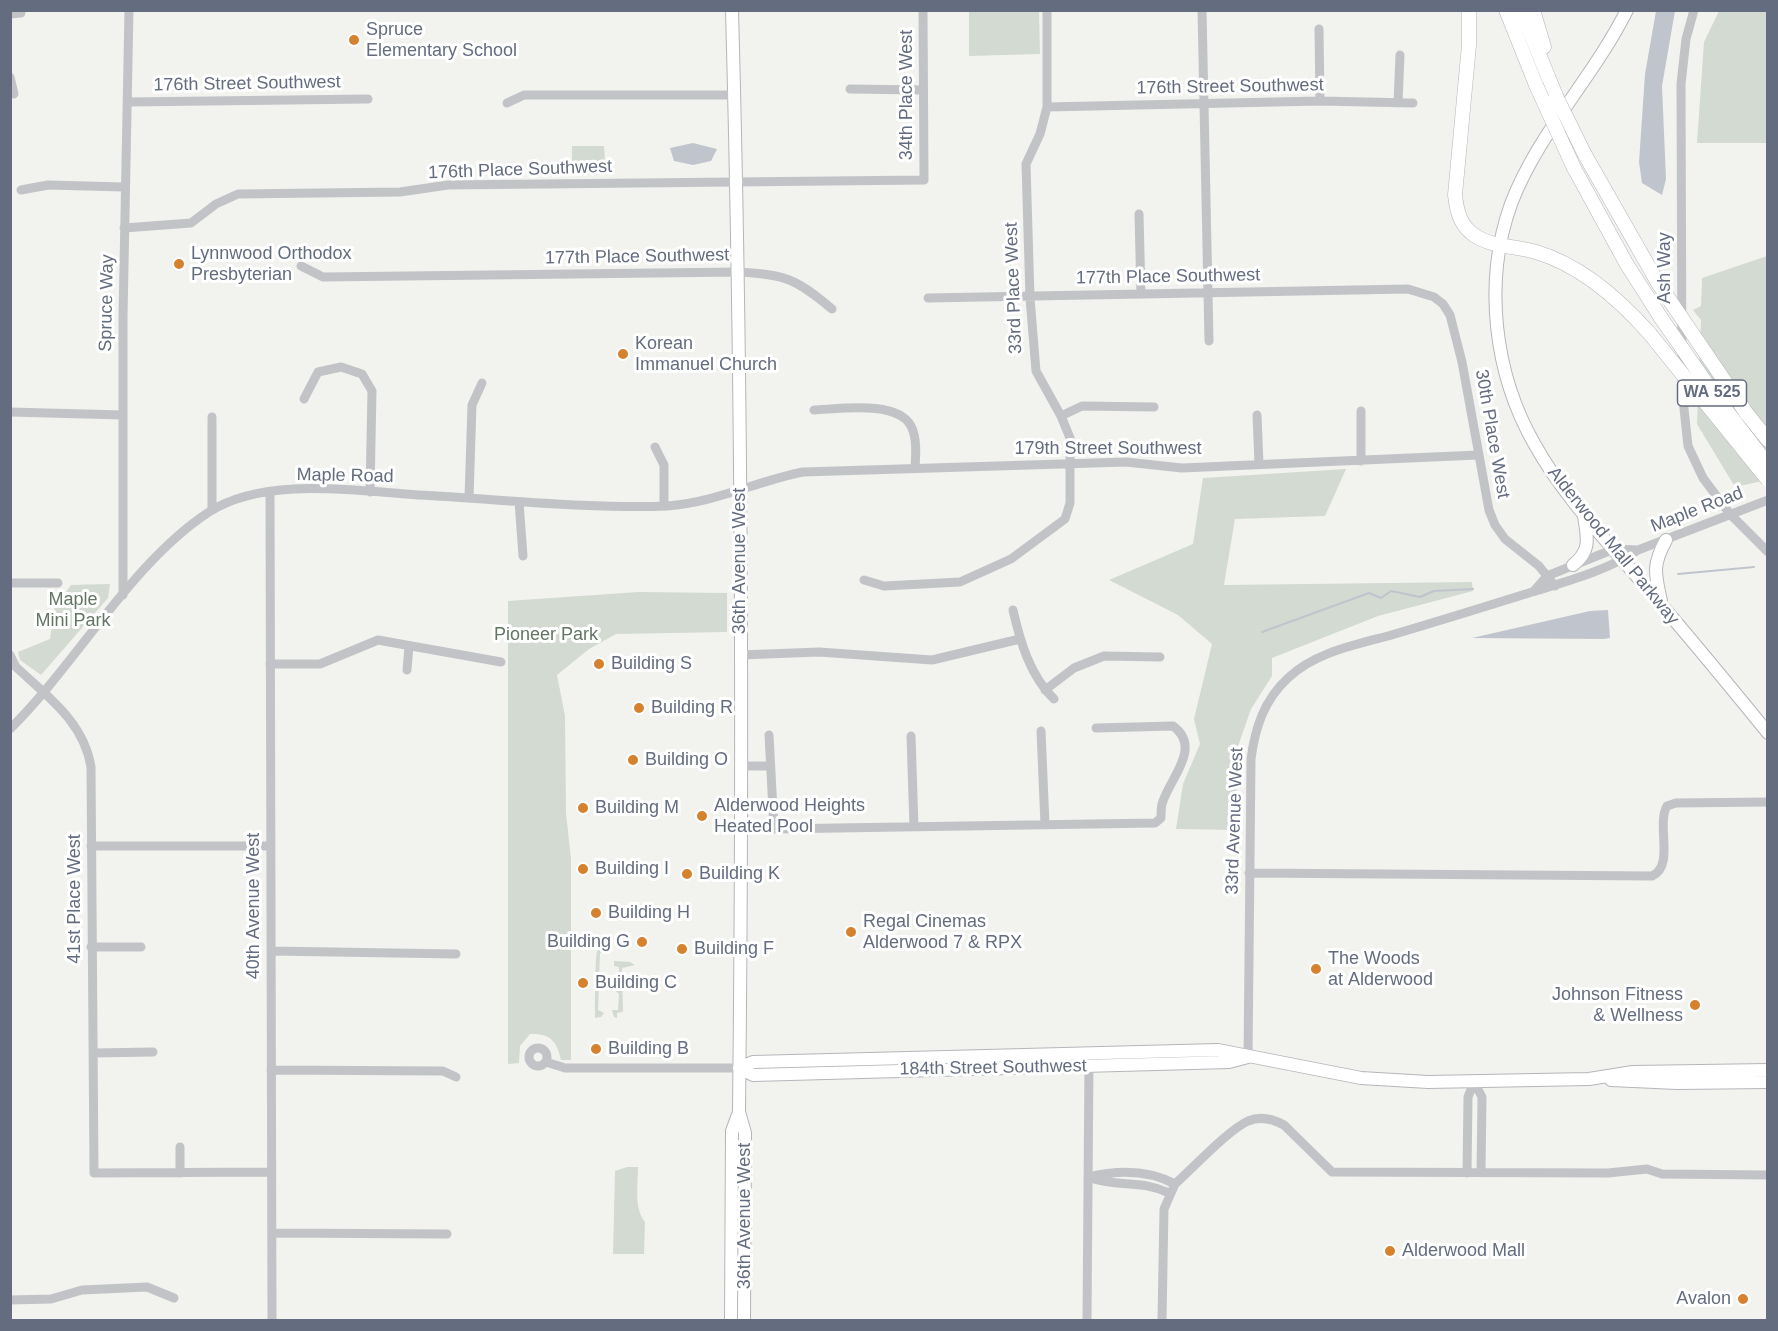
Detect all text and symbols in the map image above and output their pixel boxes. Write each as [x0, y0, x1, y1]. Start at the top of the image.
place label: Spruce Elementary School [366, 19, 517, 62]
street label: 34th Place West [896, 30, 918, 160]
marker: Spruce Elementary School [347, 33, 361, 47]
street label: 176th Street Southwest [153, 72, 341, 96]
street label: 176th Street Southwest [1136, 75, 1324, 99]
street label: 176th Place Southwest [428, 156, 612, 184]
street label: 33rd Place West [1001, 222, 1027, 354]
street label: Ash Way [1654, 232, 1676, 304]
place label: Lynnwood Orthodox Presbyterian [191, 243, 351, 286]
street label: 177th Place Southwest [545, 245, 729, 269]
street label: Spruce Way [95, 254, 119, 352]
marker: Lynnwood Orthodox Presbyterian [172, 257, 186, 271]
street label: 177th Place Southwest [1076, 265, 1260, 289]
place label: Korean Immanuel Church [635, 333, 777, 376]
marker: Korean Immanuel Church [616, 347, 630, 361]
street label: 30th Place West [1470, 368, 1514, 500]
road number: WA 525 [1678, 380, 1746, 406]
street label: 179th Street Southwest [1014, 438, 1202, 460]
street label: Alderwood Mall Parkway [1543, 463, 1683, 629]
street label: Maple Road [296, 464, 394, 488]
street label: Maple Road [1648, 483, 1746, 537]
street label: 36th Avenue West [729, 488, 751, 634]
park label: Maple Mini Park [35, 589, 111, 632]
park label: Pioneer Park [494, 624, 598, 646]
place label: Building S [611, 653, 692, 675]
marker: Building S [592, 657, 606, 671]
place label: Building R [651, 697, 733, 719]
marker: Building R [632, 701, 646, 715]
street label: 33rd Avenue West [1222, 747, 1248, 895]
place label: Building O [645, 749, 728, 771]
marker: Building O [626, 753, 640, 767]
place label: Alderwood Heights Heated Pool [714, 795, 865, 838]
place label: Building M [595, 797, 679, 819]
marker: Building M [576, 801, 590, 815]
marker: Alderwood Heights Heated Pool [695, 809, 709, 823]
street label: 40th Avenue West [243, 833, 265, 979]
street label: 41st Place West [64, 834, 86, 964]
place label: Building I [595, 858, 669, 880]
marker: Building I [576, 862, 590, 876]
place label: Building K [699, 863, 780, 885]
marker: Building K [680, 867, 694, 881]
place label: Building H [608, 902, 690, 924]
marker: Building H [589, 906, 603, 920]
place label: Regal Cinemas Alderwood 7 & RPX [863, 911, 1022, 954]
marker: Regal Cinemas Alderwood 7 & RPX [844, 925, 858, 939]
place label: Building G [547, 931, 630, 953]
marker: Building G [635, 935, 649, 949]
place label: Building F [694, 938, 774, 960]
marker: Building F [675, 942, 689, 956]
place label: The Woods at Alderwood [1328, 948, 1433, 990]
marker: The Woods at Alderwood [1309, 962, 1323, 976]
place label: Building C [595, 972, 677, 994]
marker: Building C [576, 976, 590, 990]
place label: Johnson Fitness & Wellness [1552, 984, 1683, 1026]
marker: Johnson Fitness & Wellness [1688, 998, 1702, 1012]
place label: Building B [608, 1038, 689, 1060]
marker: Building B [589, 1042, 603, 1056]
street label: 184th Street Southwest [899, 1056, 1087, 1080]
street label: 36th Avenue West [734, 1143, 756, 1289]
place label: Alderwood Mall [1402, 1240, 1525, 1262]
marker: Alderwood Mall [1383, 1244, 1397, 1258]
place label: Avalon [1676, 1288, 1731, 1310]
marker: Avalon [1736, 1292, 1750, 1306]

